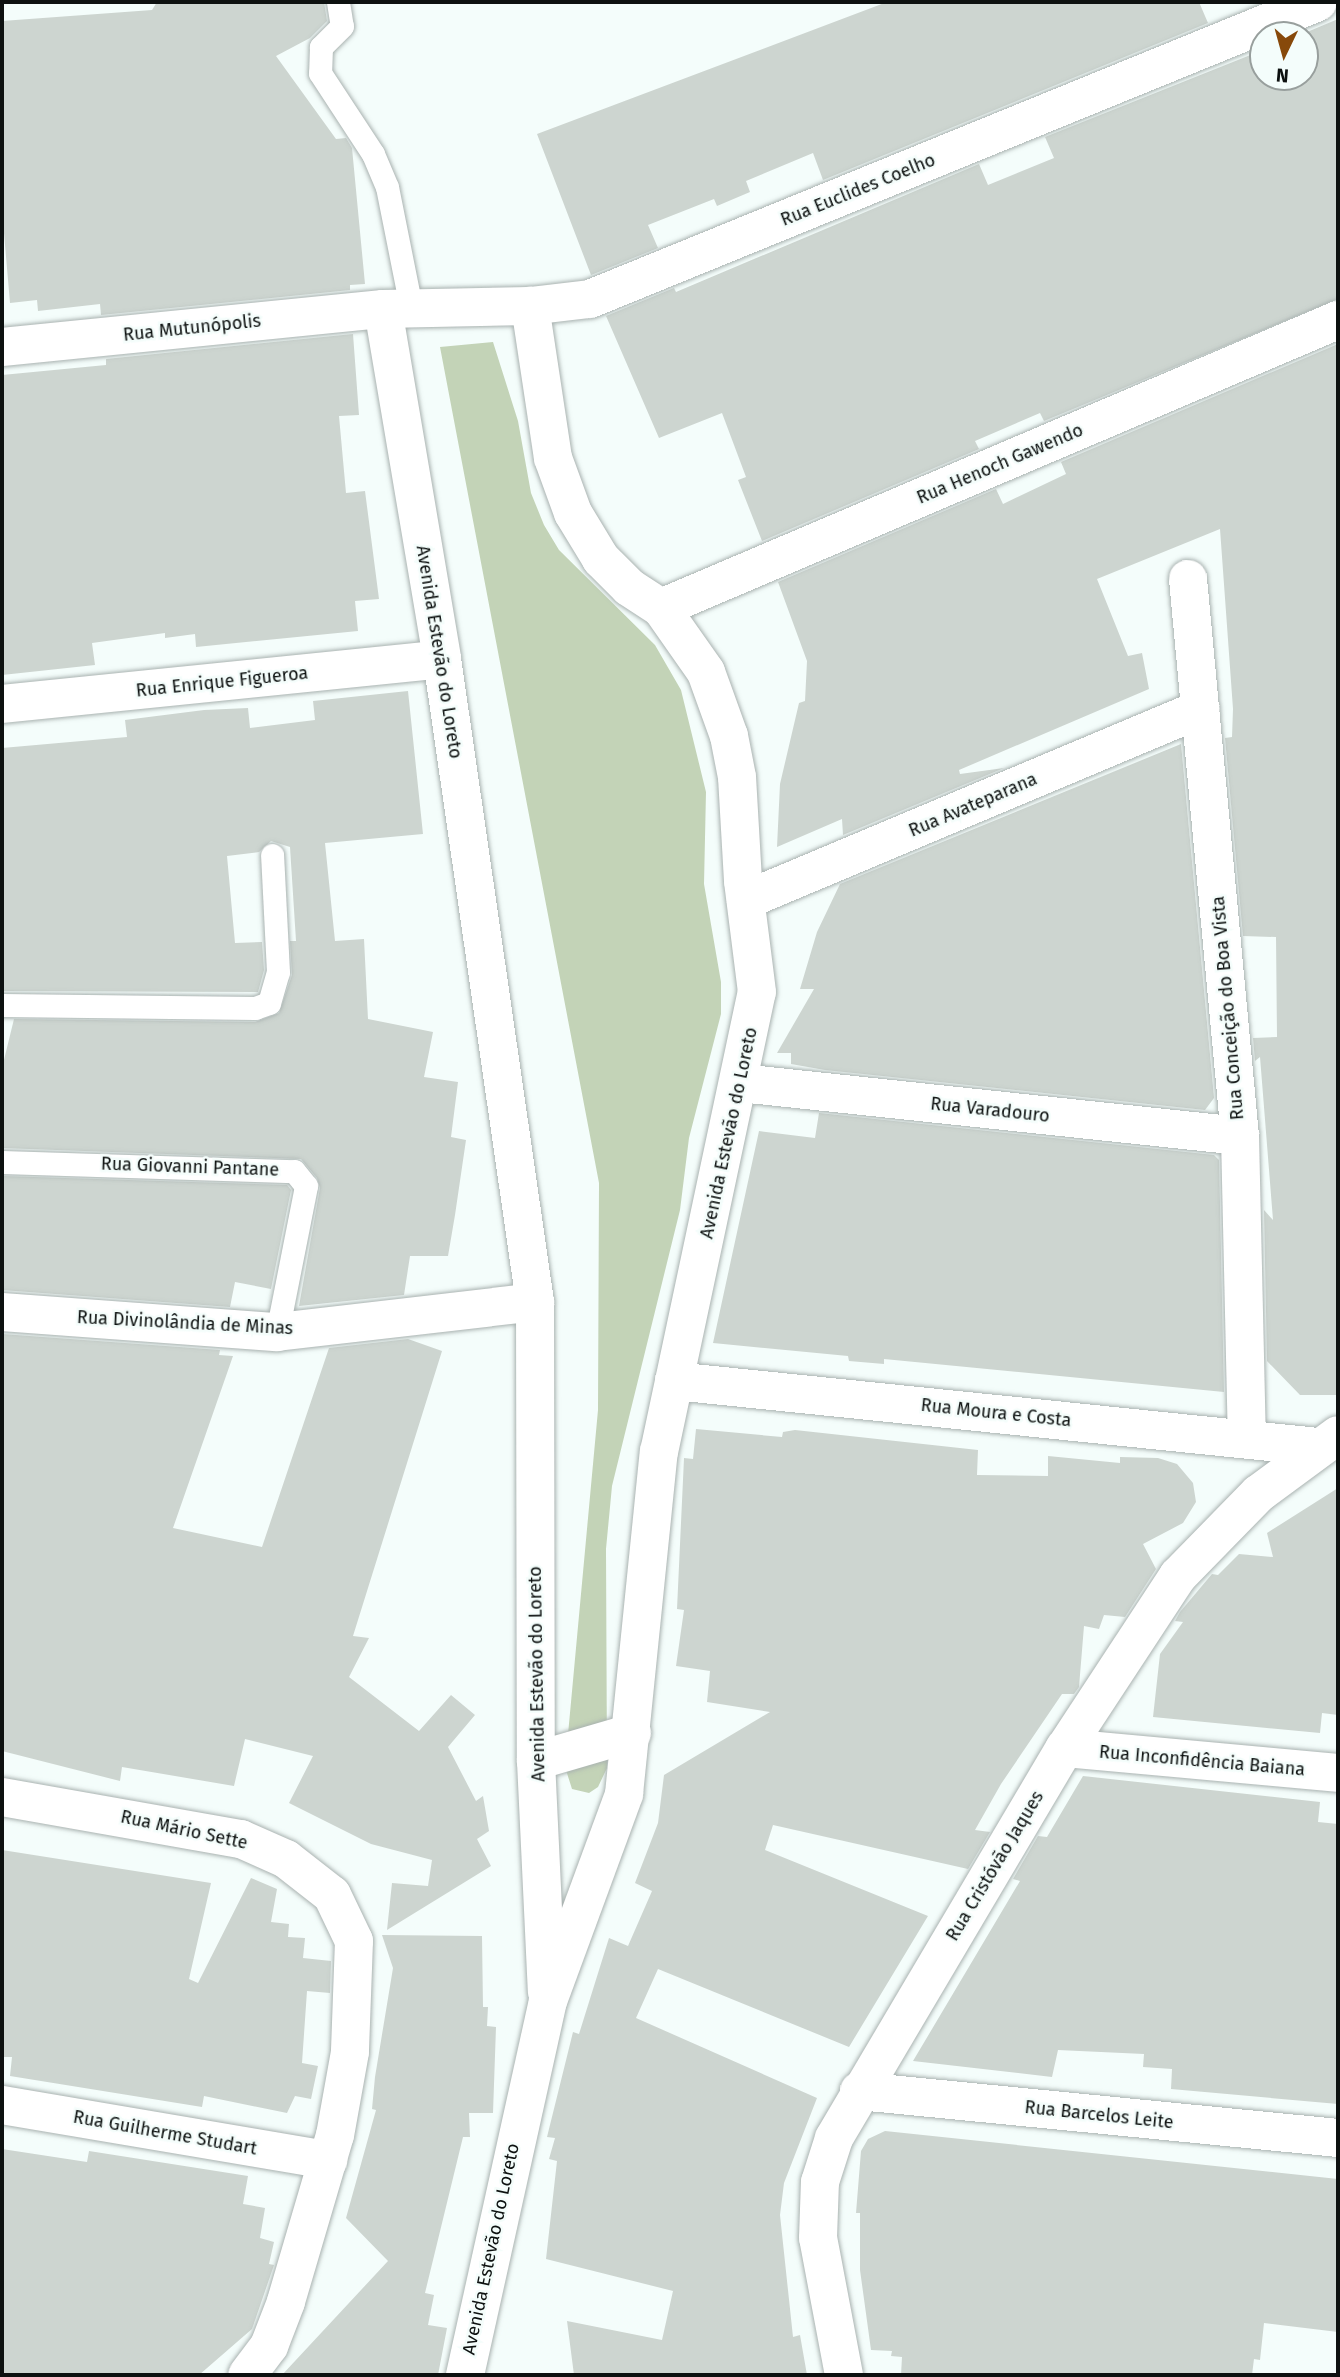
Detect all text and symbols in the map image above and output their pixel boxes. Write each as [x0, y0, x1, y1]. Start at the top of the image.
north arrow [1249, 21, 1319, 91]
text: N [1275, 63, 1290, 87]
street label: Rua Euclides Coelho [778, 149, 938, 231]
street label: Rua Mutunópolis [122, 310, 262, 346]
street label: Rua Henoch Gawendo [914, 419, 1086, 509]
street label: Avenida Estevão do Loreto [411, 544, 467, 760]
street label: Rua Enrique Figueroa [135, 662, 309, 702]
street label: Rua Avateparana [906, 768, 1040, 842]
street label: Rua Conceição do Boa Vista [1207, 895, 1249, 1121]
street label: Avenida Estevão do Loreto [696, 1025, 762, 1241]
street label: Rua Varadouro [929, 1093, 1051, 1127]
street label: Rua Giovanni Pantane [100, 1153, 280, 1181]
street label: Rua Divinolândia de Minas [76, 1307, 294, 1339]
street label: Rua Moura e Costa [920, 1394, 1072, 1432]
street label: Avenida Estevão do Loreto [524, 1566, 550, 1782]
street label: Rua Inconfidência Baiana [1098, 1741, 1306, 1781]
street label: Rua Cristóvão Jaques [942, 1787, 1048, 1945]
street label: Rua Mário Sette [119, 1806, 249, 1854]
street label: Rua Barcelos Leite [1024, 2096, 1174, 2134]
street label: Rua Guilherme Studart [71, 2106, 259, 2160]
street label: Avenida Estevão do Loreto [458, 2141, 524, 2357]

